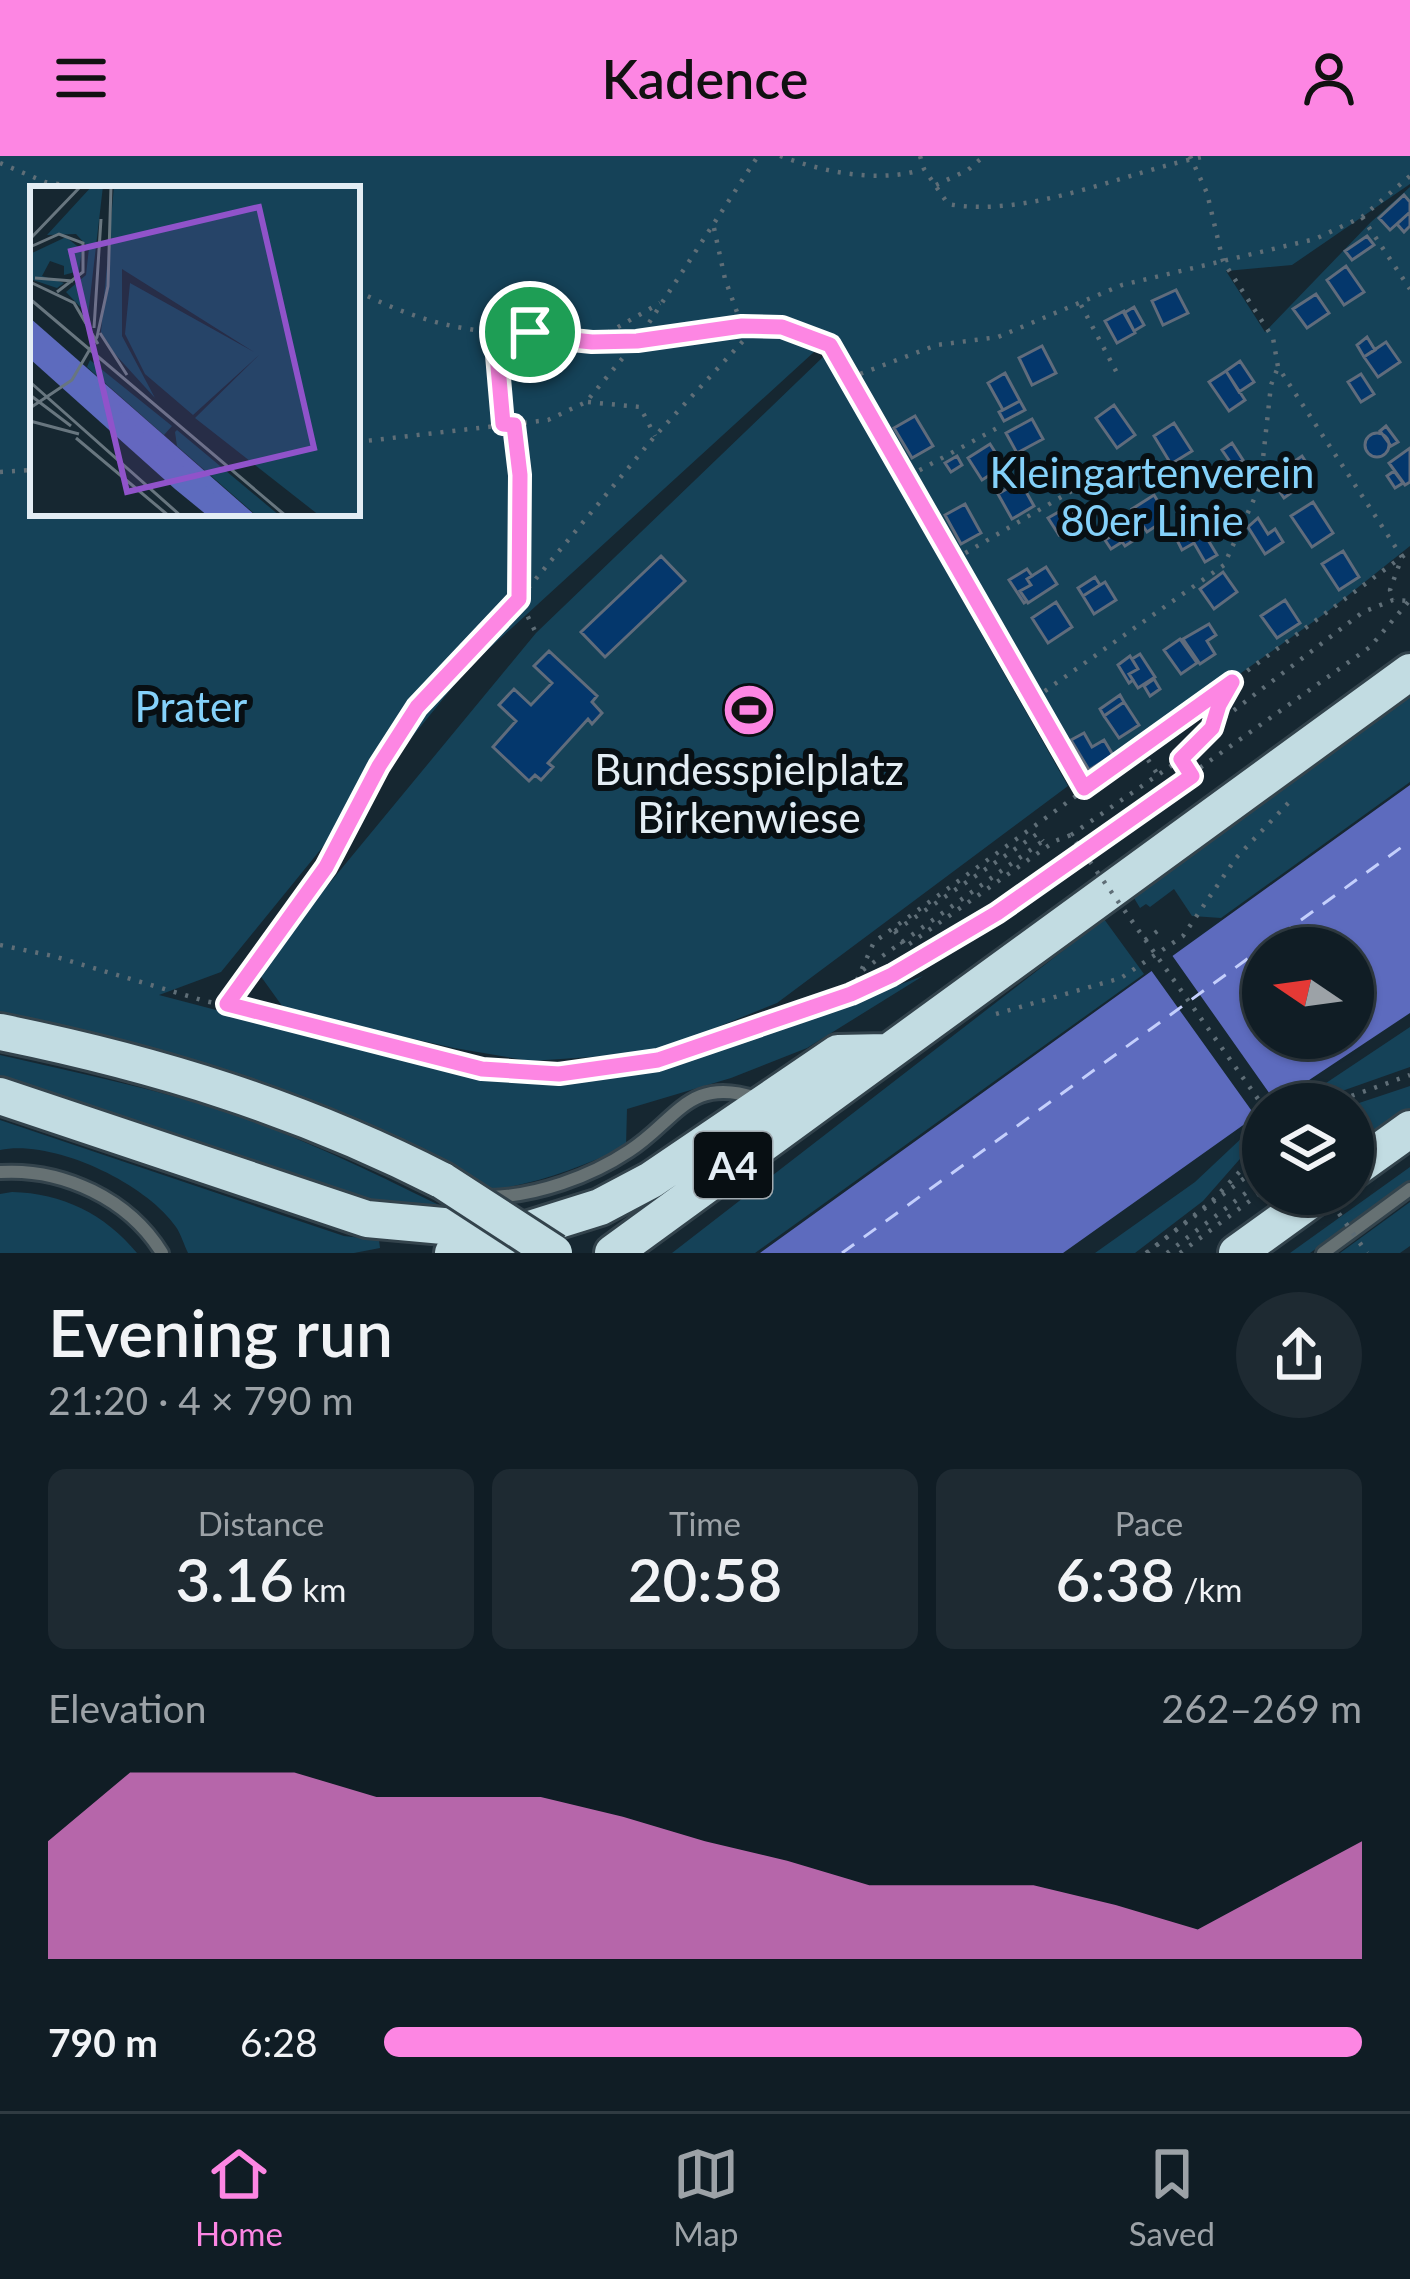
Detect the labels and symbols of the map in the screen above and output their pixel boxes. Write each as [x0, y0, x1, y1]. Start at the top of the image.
inset map [30, 186, 360, 516]
pin [479, 281, 581, 383]
park label: Kleingartenverein 80er Linie [990, 447, 1314, 545]
park label: Prater [135, 681, 247, 731]
sports icon: Bundesspielplatz Birkenwiese [721, 682, 777, 738]
place label: Bundesspielplatz Birkenwiese [594, 744, 904, 842]
north arrow [1242, 927, 1374, 1059]
road number: A4 [694, 1132, 772, 1198]

